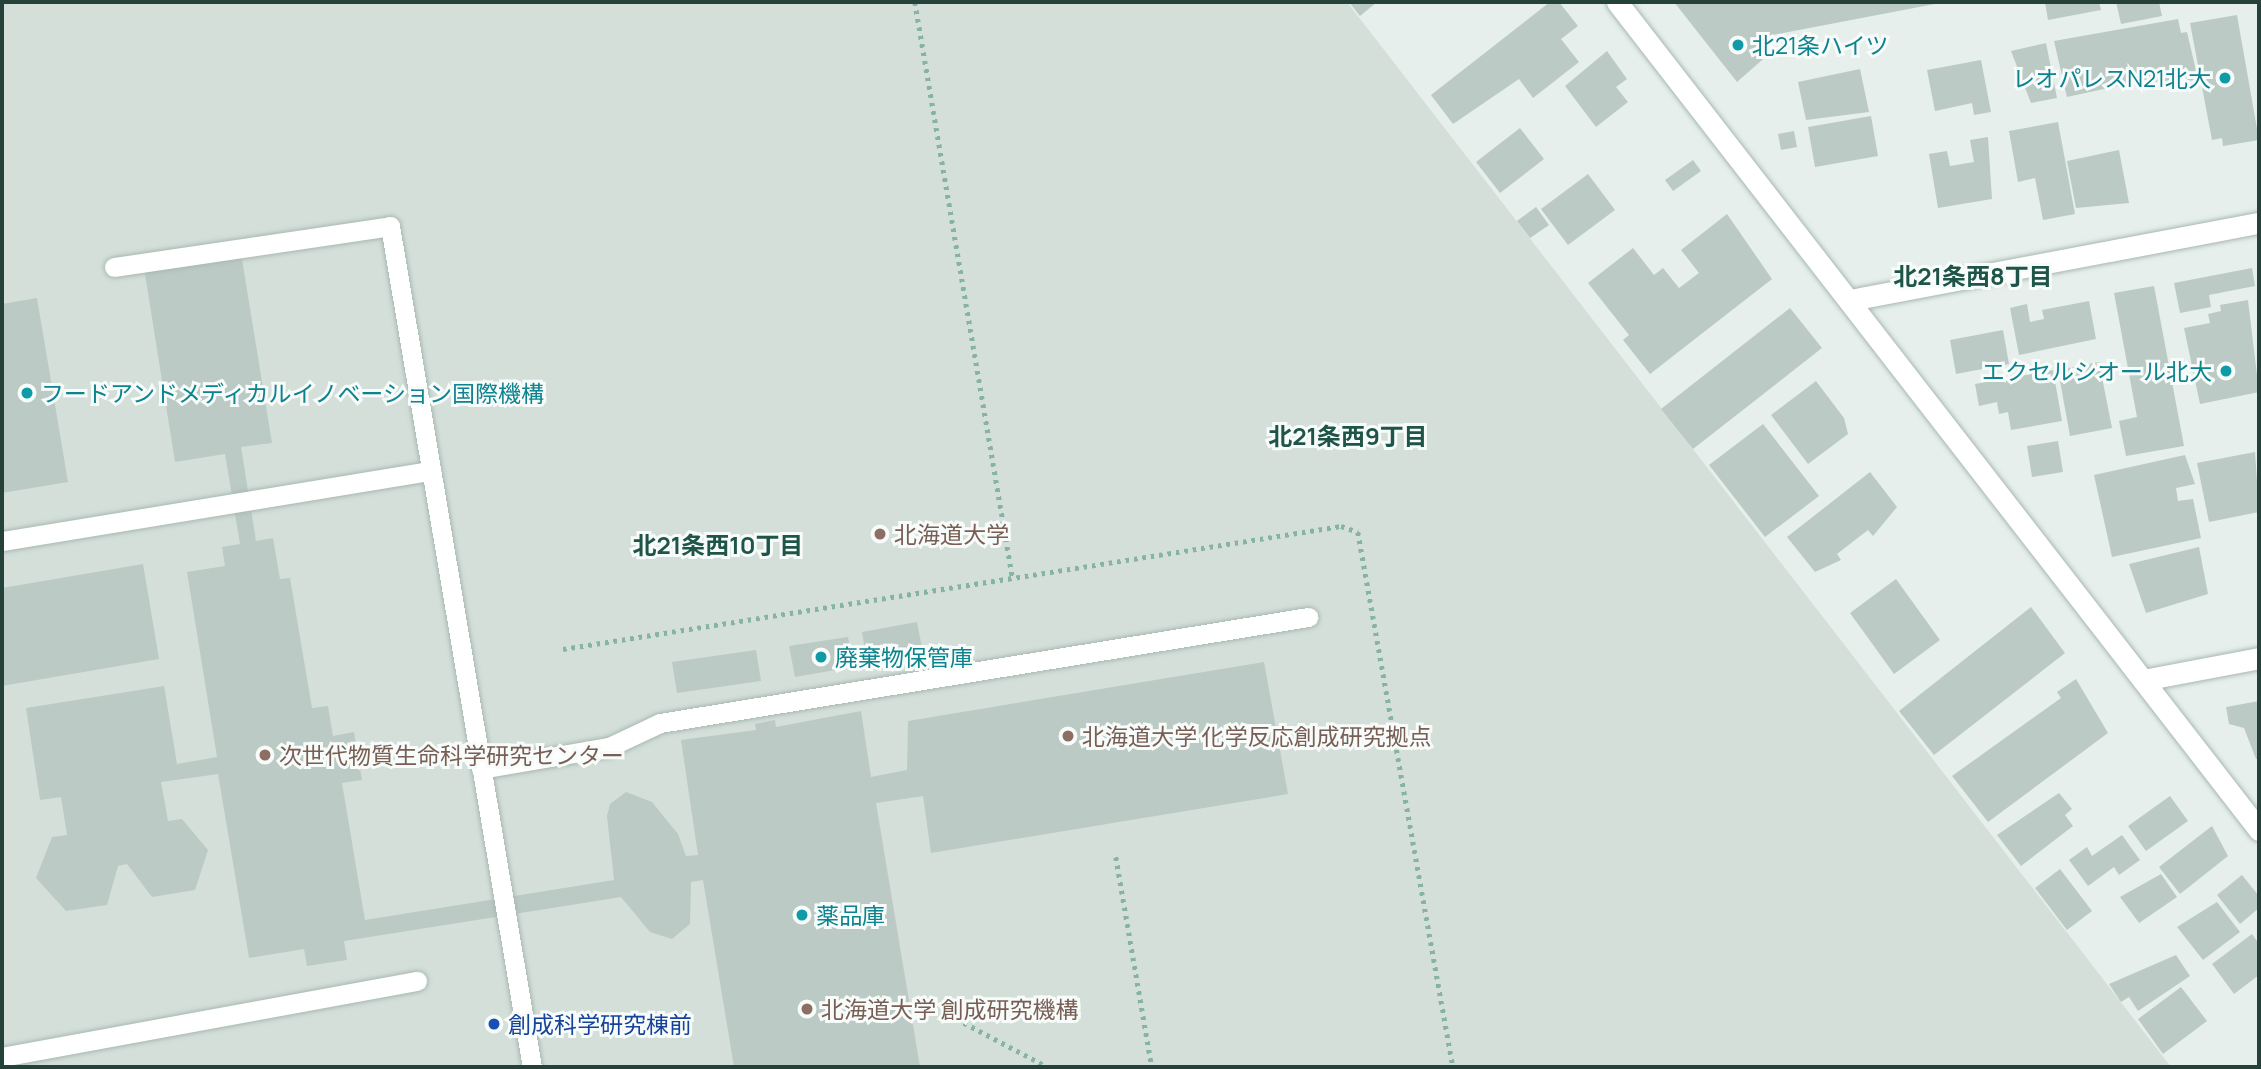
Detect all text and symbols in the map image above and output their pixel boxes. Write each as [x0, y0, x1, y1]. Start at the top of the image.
place label: 北21条ハイツ [1752, 31, 1889, 59]
marker: 北21条ハイツ [1730, 37, 1746, 53]
place label: レオパレスN21北大 [2012, 64, 2211, 92]
marker: レオパレスN21北大 [2217, 70, 2233, 86]
district label: 北21条西8丁目 [1893, 262, 2053, 290]
place label: エクセルシオール北大 [1982, 357, 2212, 385]
marker: エクセルシオール北大 [2218, 363, 2234, 379]
place label: フードアンドメディカルイノベーション国際機構 [41, 379, 547, 407]
marker: フードアンドメディカルイノベーション国際機構 [19, 385, 35, 401]
district label: 北21条西9丁目 [1268, 422, 1428, 450]
place label: 北海道大学 [894, 520, 1009, 548]
marker: 北海道大学 [872, 526, 888, 542]
district label: 北21条西10丁目 [632, 531, 804, 559]
place label: 廃棄物保管庫 [835, 643, 973, 671]
marker: 廃棄物保管庫 [813, 649, 829, 665]
place label: 北海道大学 化学反応創成研究拠点 [1082, 722, 1432, 750]
marker: 北海道大学 化学反応創成研究拠点 [1060, 728, 1076, 744]
place label: 次世代物質生命科学研究センター [279, 741, 624, 769]
marker: 次世代物質生命科学研究センター [257, 747, 273, 763]
place label: 薬品庫 [816, 901, 885, 929]
marker: 薬品庫 [794, 907, 810, 923]
place label: 北海道大学 創成研究機構 [821, 995, 1079, 1023]
marker: 北海道大学 創成研究機構 [799, 1001, 815, 1017]
place label: 創成科学研究棟前 [508, 1010, 692, 1038]
marker: 創成科学研究棟前 [486, 1016, 502, 1032]

